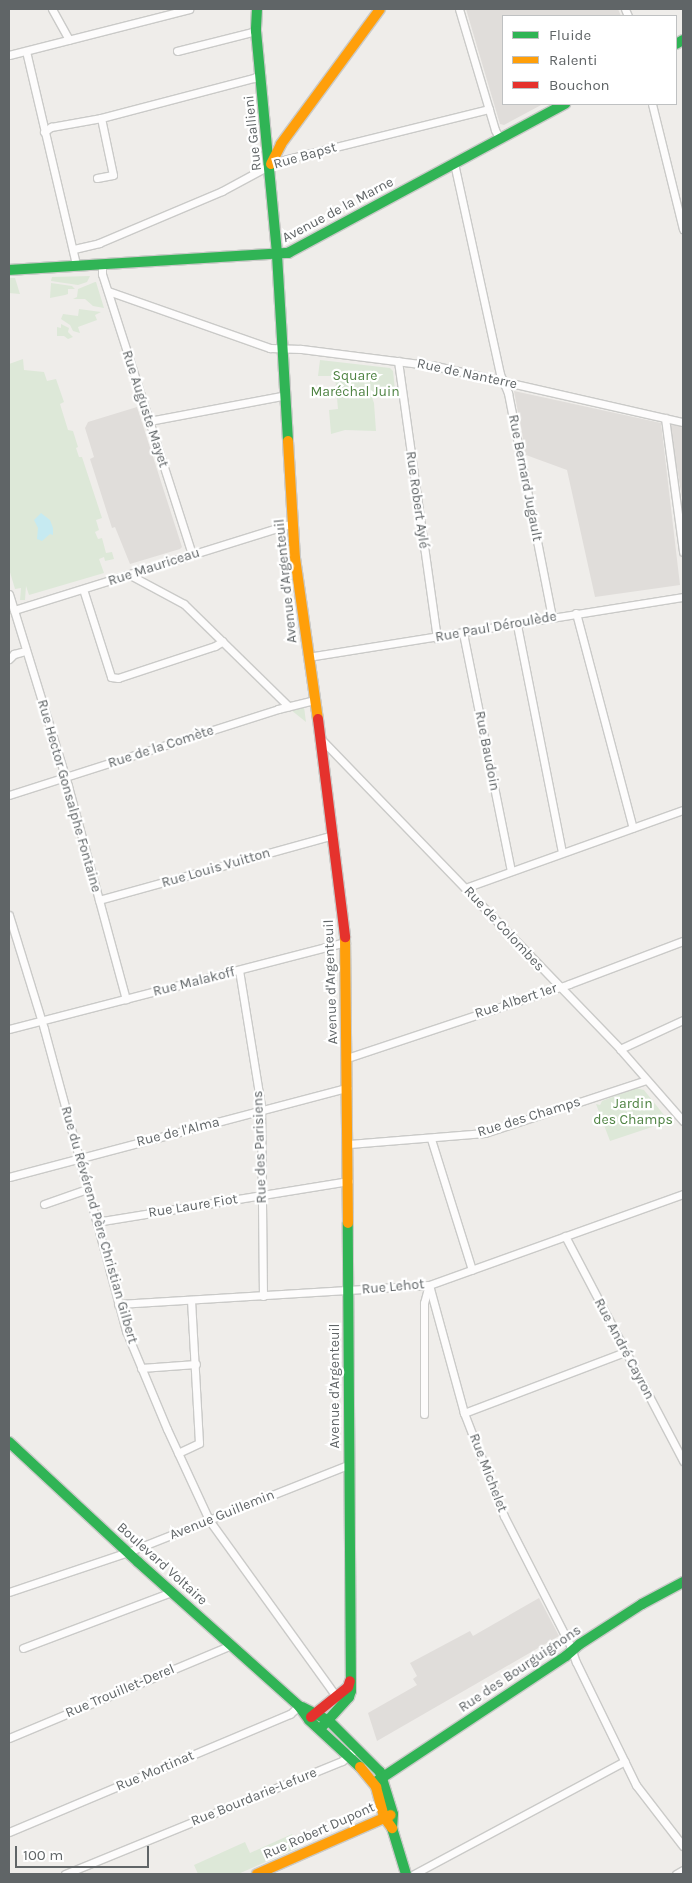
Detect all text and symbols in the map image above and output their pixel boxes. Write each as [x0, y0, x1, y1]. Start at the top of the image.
legend [502, 15, 677, 105]
text: Fluide [549, 26, 591, 44]
text: Ralenti [549, 51, 598, 69]
text: Bouchon [549, 76, 610, 94]
street label: Rue Gallieni [241, 94, 265, 172]
street label: Rue Bapst [272, 139, 338, 173]
street label: Avenue de la Marne [280, 174, 396, 246]
street label: Rue Auguste Mayet [118, 348, 172, 470]
street label: Rue de Nanterre [415, 355, 519, 393]
park label: Square Maréchal Juin [310, 368, 400, 401]
street label: Rue Bernard Jugault [504, 413, 546, 543]
street label: Rue Robert Aylé [402, 450, 432, 550]
street label: Avenue d'Argenteuil [271, 518, 301, 644]
street label: Rue Mauriceau [106, 544, 202, 590]
street label: Rue Paul Déroulède [434, 608, 558, 646]
street label: Rue Hector Gonsalphe Fontaine [33, 698, 105, 894]
street label: Rue Baudoin [471, 710, 503, 792]
street label: Rue de la Comète [106, 722, 216, 772]
street label: Rue Louis Vuitton [160, 844, 272, 892]
street label: Rue de Colombes [460, 883, 548, 975]
street label: Avenue d'Argenteuil [320, 919, 342, 1045]
street label: Rue Malakoff [151, 964, 237, 1000]
street label: Rue Albert 1er [473, 980, 559, 1022]
street label: Rue des Parisiens [250, 1090, 270, 1204]
street label: Rue des Champs [475, 1093, 583, 1141]
park label: Jardin des Champs [593, 1096, 673, 1128]
street label: Rue du Révérend Père Christian Gilbert [57, 1104, 141, 1346]
street label: Rue de l'Alma [135, 1114, 221, 1150]
street label: Rue Laure Fiot [147, 1191, 239, 1221]
street label: Rue Lehot [361, 1276, 425, 1298]
street label: Rue André Cayron [590, 1296, 658, 1402]
street label: Avenue d'Argenteuil [327, 1323, 343, 1449]
street label: Rue Michelet [465, 1431, 511, 1515]
street label: Avenue Guillemin [167, 1486, 277, 1544]
street label: Boulevard Voltaire [113, 1519, 211, 1609]
street label: Rue des Bourguignons [456, 1622, 584, 1716]
street label: Rue Trouillet-Derel [63, 1660, 177, 1722]
street label: Rue Mortinat [114, 1747, 196, 1795]
street label: Rue Bourdarie-Lefure [189, 1764, 319, 1830]
street label: Rue Robert Dupont [261, 1799, 377, 1863]
scale bar [18, 1836, 151, 1868]
text: 100 m [23, 1846, 63, 1864]

